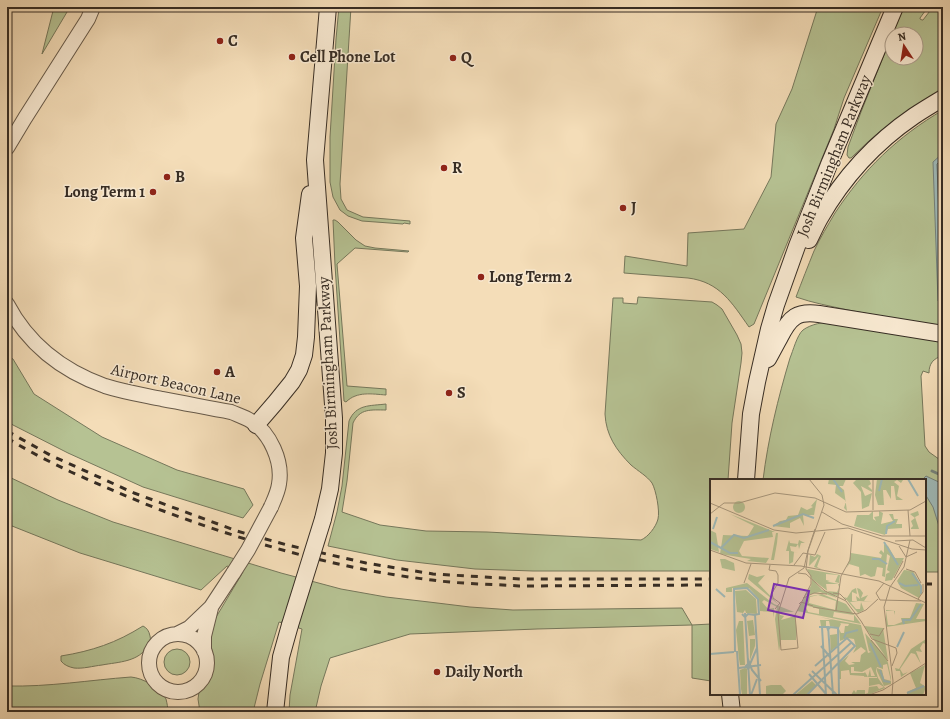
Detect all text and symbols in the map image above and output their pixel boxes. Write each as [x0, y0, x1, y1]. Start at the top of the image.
north arrow [884, 26, 924, 66]
text: N [897, 29, 908, 45]
place label: C [228, 30, 238, 52]
marker: C [215, 36, 225, 46]
place label: Cell Phone Lot [300, 46, 396, 68]
place label: Q [461, 47, 475, 69]
marker: Cell Phone Lot [287, 52, 297, 62]
marker: Q [448, 53, 458, 63]
street label: Josh Birmingham Parkway [791, 71, 877, 240]
place label: R [452, 157, 463, 179]
marker: R [439, 163, 449, 173]
place label: B [175, 166, 185, 188]
marker: B [162, 172, 172, 182]
place label: Long Term 1 [64, 181, 145, 203]
marker: Long Term 1 [148, 187, 158, 197]
place label: J [631, 197, 636, 219]
marker: J [618, 203, 628, 213]
place label: Long Term 2 [489, 266, 572, 288]
marker: Long Term 2 [476, 272, 486, 282]
street label: Josh Birmingham Parkway [312, 275, 344, 450]
street label: Airport Beacon Lane [108, 358, 243, 410]
place label: A [224, 361, 236, 383]
marker: A [212, 367, 222, 377]
place label: S [457, 382, 466, 404]
marker: S [444, 388, 454, 398]
inset map [710, 479, 926, 695]
place label: Daily North [445, 661, 523, 683]
marker: Daily North [432, 667, 442, 677]

